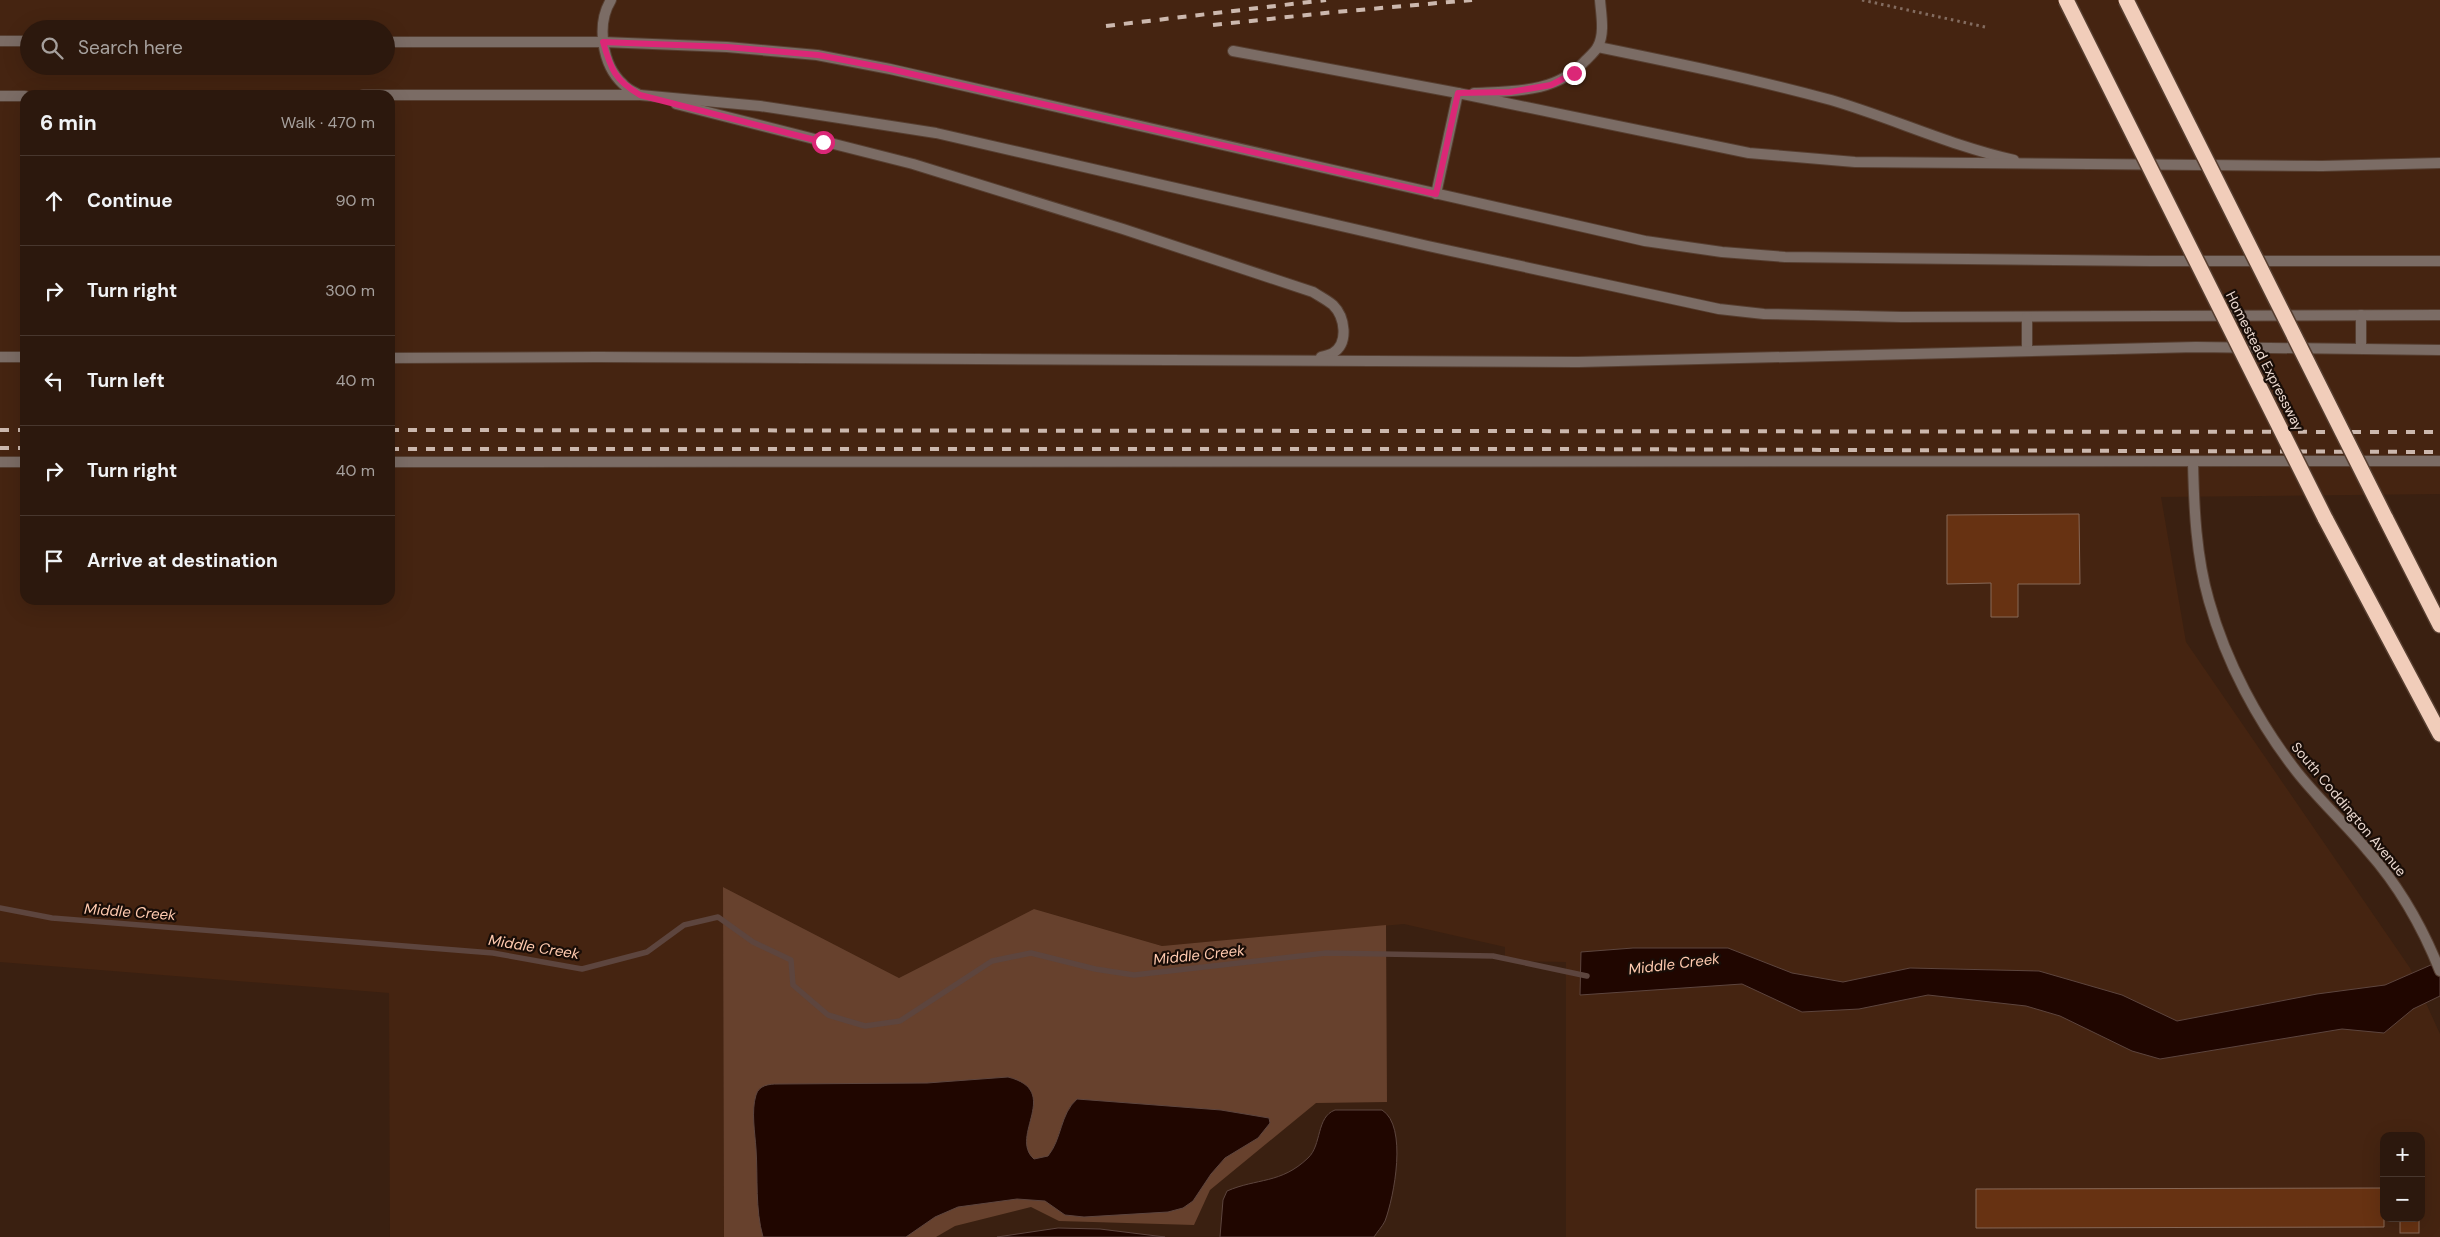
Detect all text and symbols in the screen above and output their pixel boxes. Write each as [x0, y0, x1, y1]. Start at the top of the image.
search box [20, 20, 395, 75]
icon: search [38, 34, 66, 62]
text: Search here [78, 35, 183, 60]
route end [1563, 62, 1586, 85]
text: 6 min [40, 109, 97, 137]
text: Walk · 470 m [281, 112, 375, 133]
route start [812, 131, 835, 154]
icon: ahead [40, 187, 68, 215]
text: Continue [87, 188, 173, 213]
text: 90 m [335, 190, 375, 211]
icon: right [40, 277, 68, 305]
text: Turn right [87, 278, 177, 303]
text: 300 m [325, 280, 375, 301]
street label: Homestead Expressway [2222, 288, 2308, 434]
icon: left [40, 367, 68, 395]
text: Turn left [87, 368, 165, 393]
text: 40 m [336, 370, 375, 391]
icon: right [40, 457, 68, 485]
text: Turn right [87, 458, 177, 483]
text: 40 m [336, 460, 375, 481]
icon: arrive [40, 547, 68, 575]
text: Arrive at destination [87, 548, 278, 573]
street label: South Coddington Avenue [2288, 738, 2410, 880]
water label: Middle Creek [83, 899, 177, 925]
water label: Middle Creek [487, 930, 581, 964]
water label: Middle Creek [1152, 940, 1246, 970]
water label: Middle Creek [1627, 948, 1721, 980]
map controls [2380, 1132, 2425, 1222]
button: + [2380, 1132, 2425, 1177]
button: − [2380, 1177, 2425, 1222]

